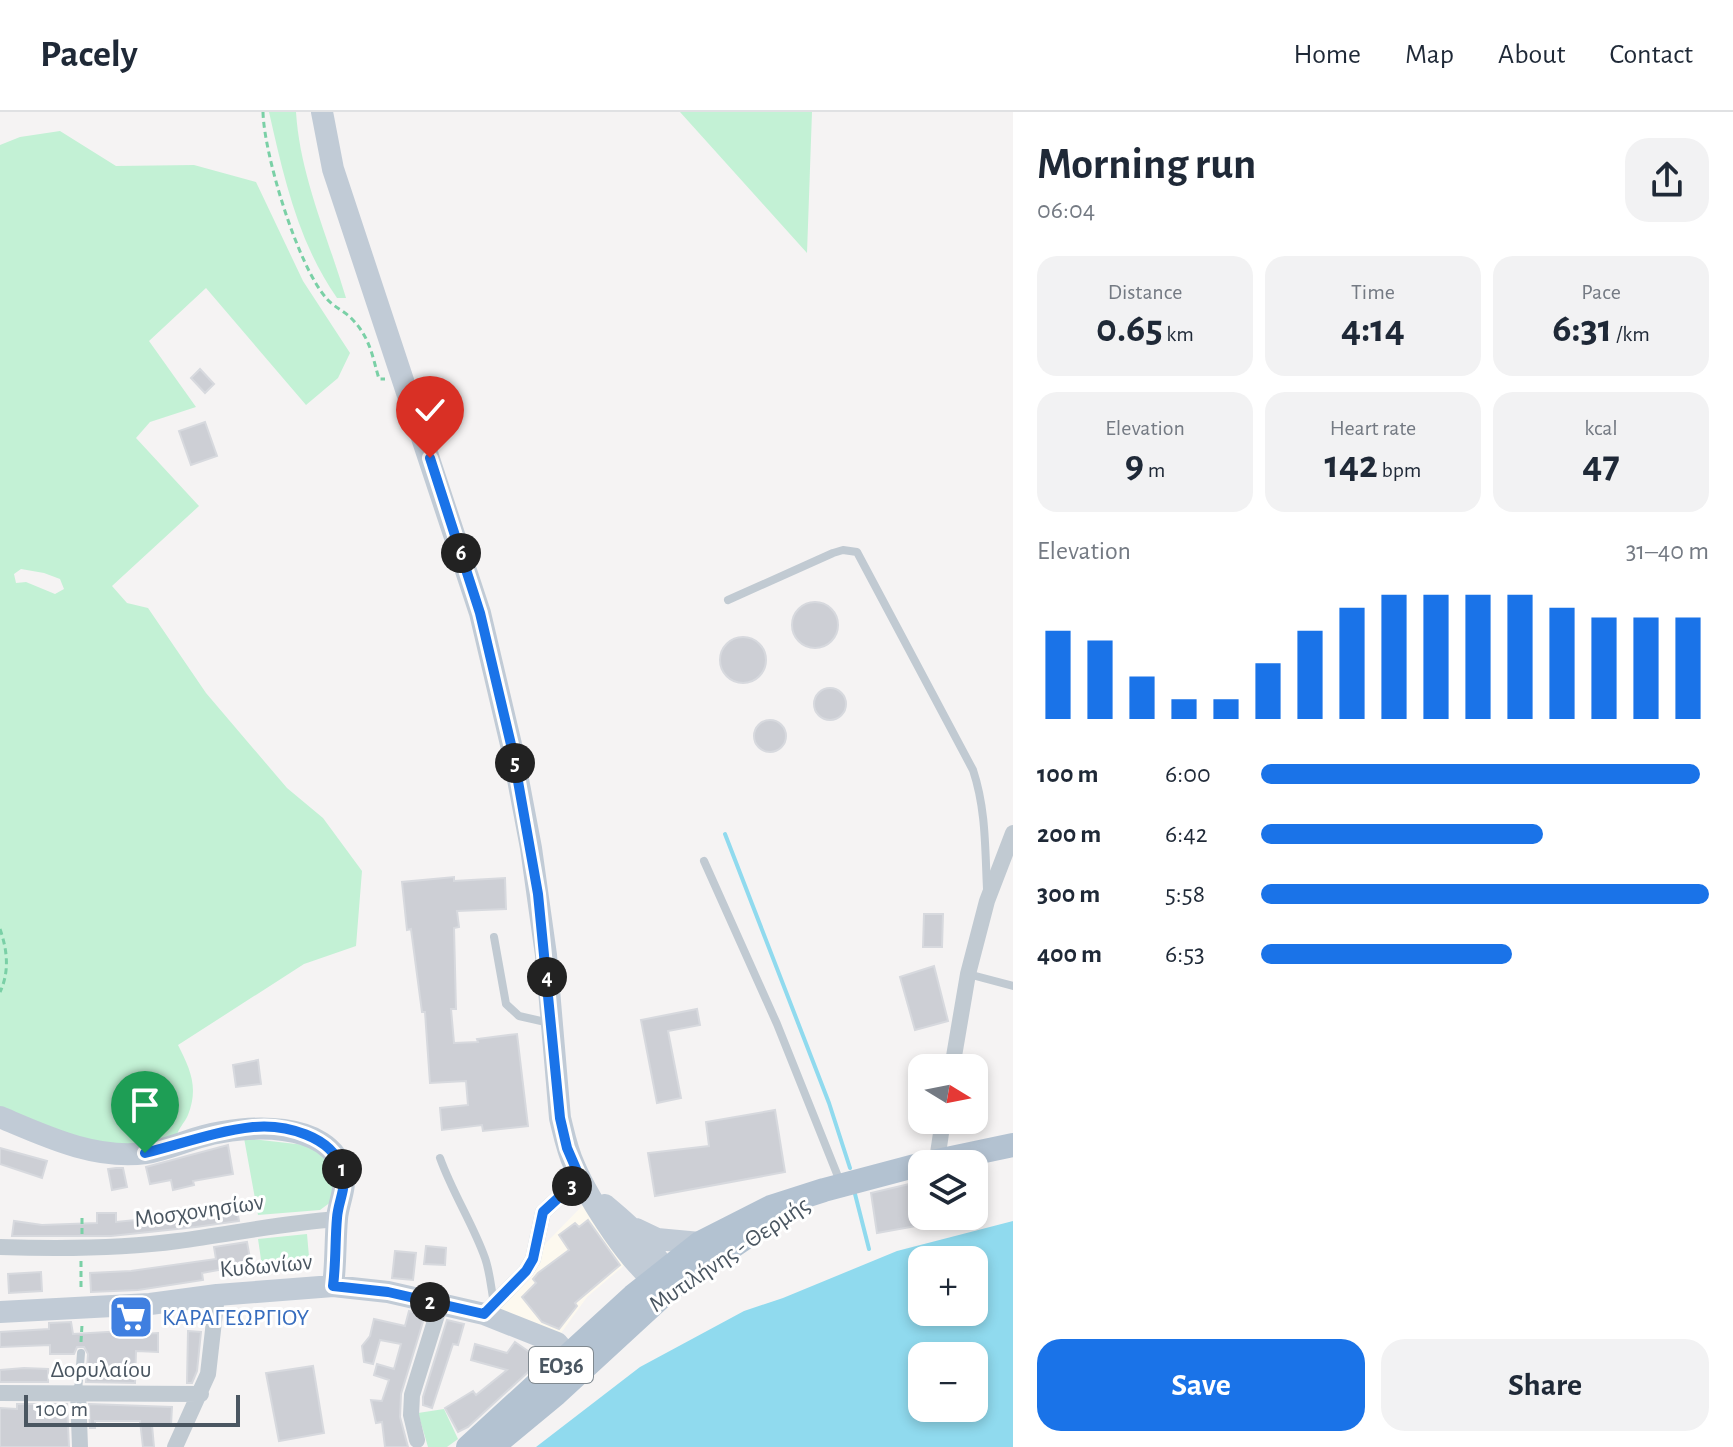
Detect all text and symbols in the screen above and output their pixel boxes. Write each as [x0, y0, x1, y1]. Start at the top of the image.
text: Pacely [40, 36, 138, 74]
text: Home [1294, 41, 1361, 69]
text: Map [1405, 41, 1454, 69]
text: About [1498, 41, 1566, 69]
text: Contact [1610, 41, 1693, 69]
button: share [1625, 138, 1709, 222]
text: Morning run [1037, 143, 1256, 187]
text: 06:04 [1037, 197, 1095, 223]
text: Distance [1108, 281, 1182, 303]
text: Time [1351, 281, 1395, 303]
text: Pace [1581, 281, 1621, 303]
text: 0.65 [1096, 309, 1163, 349]
text: 4:14 [1341, 309, 1405, 349]
text: 6:31 [1552, 309, 1612, 349]
text: km [1163, 323, 1194, 345]
text: /km [1612, 323, 1650, 345]
pin [396, 376, 464, 458]
icon: check [408, 388, 452, 432]
text: Elevation [1105, 417, 1185, 439]
text: Heart rate [1330, 417, 1416, 439]
text: kcal [1584, 417, 1618, 439]
text: 9 [1125, 445, 1144, 485]
text: 142 [1325, 445, 1378, 485]
text: 47 [1582, 445, 1620, 485]
text: m [1144, 459, 1165, 481]
text: bpm [1378, 459, 1421, 481]
pin: 6 [441, 533, 481, 573]
text: Elevation [1037, 538, 1131, 564]
text: 31–40 m [1626, 538, 1709, 564]
text: 6 [456, 542, 466, 564]
pin: 5 [495, 743, 535, 783]
text: 5 [510, 752, 520, 774]
text: 100 m [1037, 761, 1098, 787]
text: 6:00 [1165, 761, 1211, 787]
text: 200 m [1037, 821, 1101, 847]
text: 6:42 [1165, 821, 1208, 847]
text: 300 m [1037, 881, 1100, 907]
text: 5:58 [1165, 881, 1205, 907]
text: 400 m [1037, 941, 1102, 967]
text: 6:53 [1165, 941, 1205, 967]
pin: 4 [527, 957, 567, 997]
text: 4 [541, 966, 553, 988]
north arrow [908, 1054, 988, 1134]
map controls [908, 1054, 988, 1422]
pin [111, 1071, 179, 1153]
icon: arrive [123, 1083, 167, 1127]
pin: 1 [322, 1149, 362, 1189]
button: layers [908, 1150, 988, 1230]
text: 1 [338, 1158, 346, 1180]
pin: 3 [552, 1166, 592, 1206]
text: 3 [567, 1175, 577, 1197]
street label: Μοσχονησίων [133, 1190, 265, 1232]
street label: Μυτιλήνης - Θερμής [645, 1193, 814, 1317]
button: + [908, 1246, 988, 1326]
street label: Κυδωνίων [219, 1250, 314, 1282]
pin: 2 [410, 1282, 450, 1322]
text: 2 [425, 1291, 435, 1313]
supermarket icon: ΚΑΡΑΓΕΩΡΓΙΟΥ [107, 1293, 155, 1341]
place label: ΚΑΡΑΓΕΩΡΓΙΟΥ [162, 1306, 309, 1330]
button: Save [1037, 1339, 1365, 1431]
button: Share [1381, 1339, 1709, 1431]
button: − [908, 1342, 988, 1422]
road number: ΕΟ36 [529, 1347, 593, 1383]
street label: Δορυλαίου [50, 1358, 152, 1382]
scale bar [24, 1391, 240, 1427]
text: 100 m [36, 1398, 88, 1420]

